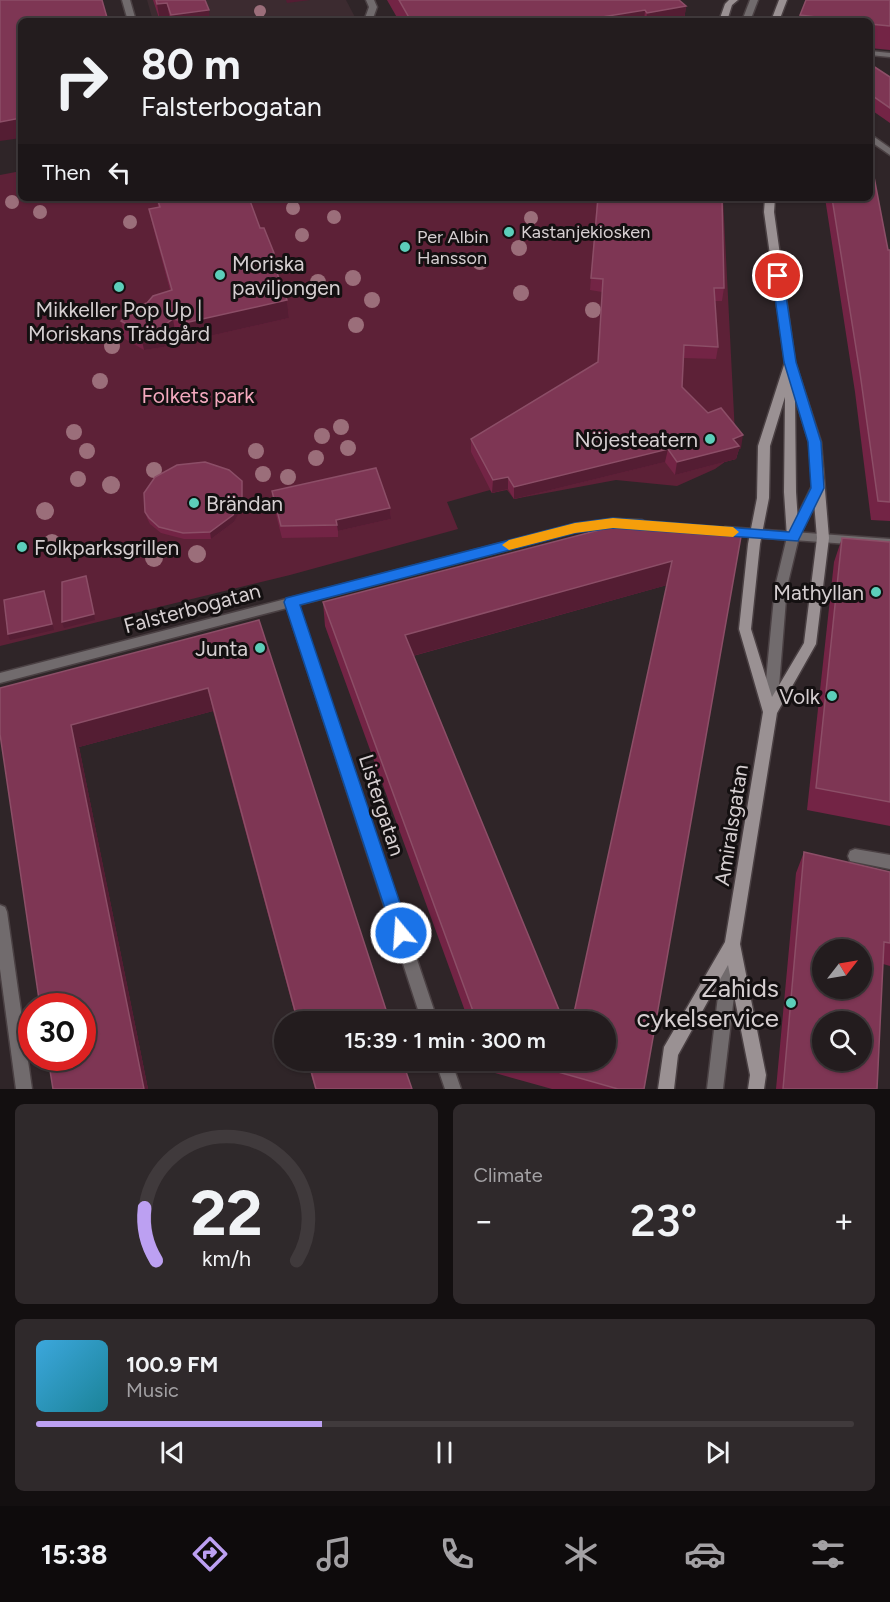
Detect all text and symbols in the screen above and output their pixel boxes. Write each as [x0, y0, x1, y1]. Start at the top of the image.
text: 80 m [141, 39, 241, 90]
icon: right [42, 42, 120, 120]
text: Falsterbogatan [141, 90, 322, 123]
icon: left [103, 156, 136, 189]
text: Then [42, 159, 91, 186]
place label: Kastanjekiosken [521, 221, 650, 243]
marker: Kastanjekiosken [502, 225, 516, 239]
place label: Per Albin Hansson [417, 226, 489, 269]
marker: Per Albin Hansson [398, 240, 412, 254]
pin [752, 250, 803, 301]
place label: Moriska paviljongen [232, 251, 340, 300]
icon: arrive [761, 259, 794, 292]
marker: Moriska paviljongen [213, 268, 227, 282]
marker: Mikkeller Pop Up | Moriskans Trädgård [112, 280, 126, 294]
place label: Mikkeller Pop Up | Moriskans Trädgård [28, 297, 210, 346]
park label: Folkets park [142, 383, 255, 408]
place label: Nöjesteatern [574, 427, 698, 452]
marker: Nöjesteatern [703, 432, 717, 446]
place label: Brändan [206, 491, 283, 516]
marker: Brändan [187, 496, 201, 510]
place label: Folkparksgrillen [34, 535, 179, 560]
marker: Folkparksgrillen [15, 540, 29, 554]
street label: Falsterbogatan [121, 578, 263, 638]
place label: Mathyllan [773, 580, 864, 605]
marker: Mathyllan [869, 585, 883, 599]
place label: Junta [195, 636, 248, 661]
marker: Junta [253, 641, 267, 655]
place label: Volk [779, 684, 821, 709]
marker: Volk [825, 689, 839, 703]
street label: Listergatan [354, 751, 410, 859]
street label: Amiralsgatan [709, 763, 753, 887]
position arrow [369, 901, 433, 965]
north arrow [812, 939, 872, 999]
map controls [812, 939, 872, 1071]
place label: Zahids cykelservice [636, 972, 779, 1034]
speed limit sign: 30 [18, 993, 96, 1071]
marker: Zahids cykelservice [784, 996, 798, 1010]
button: search [812, 1011, 872, 1071]
text: 15:39 · 1 min · 300 m [344, 1027, 546, 1054]
text: Climate [474, 1163, 543, 1187]
text: 22 [190, 1176, 262, 1251]
text: 23° [630, 1193, 697, 1247]
text: − [474, 1201, 494, 1240]
text: + [833, 1201, 854, 1240]
text: km/h [202, 1246, 251, 1271]
text: 100.9 FM [126, 1351, 218, 1378]
text: Music [126, 1378, 179, 1402]
icon: previous [156, 1436, 189, 1469]
icon: pause [428, 1436, 461, 1469]
icon: next [701, 1436, 734, 1469]
icon: directions [189, 1533, 231, 1575]
icon: music [313, 1533, 355, 1575]
icon: phone [436, 1533, 478, 1575]
icon: climate [560, 1533, 602, 1575]
icon: car [684, 1533, 726, 1575]
icon: filters [807, 1533, 849, 1575]
text: 15:38 [41, 1538, 108, 1571]

